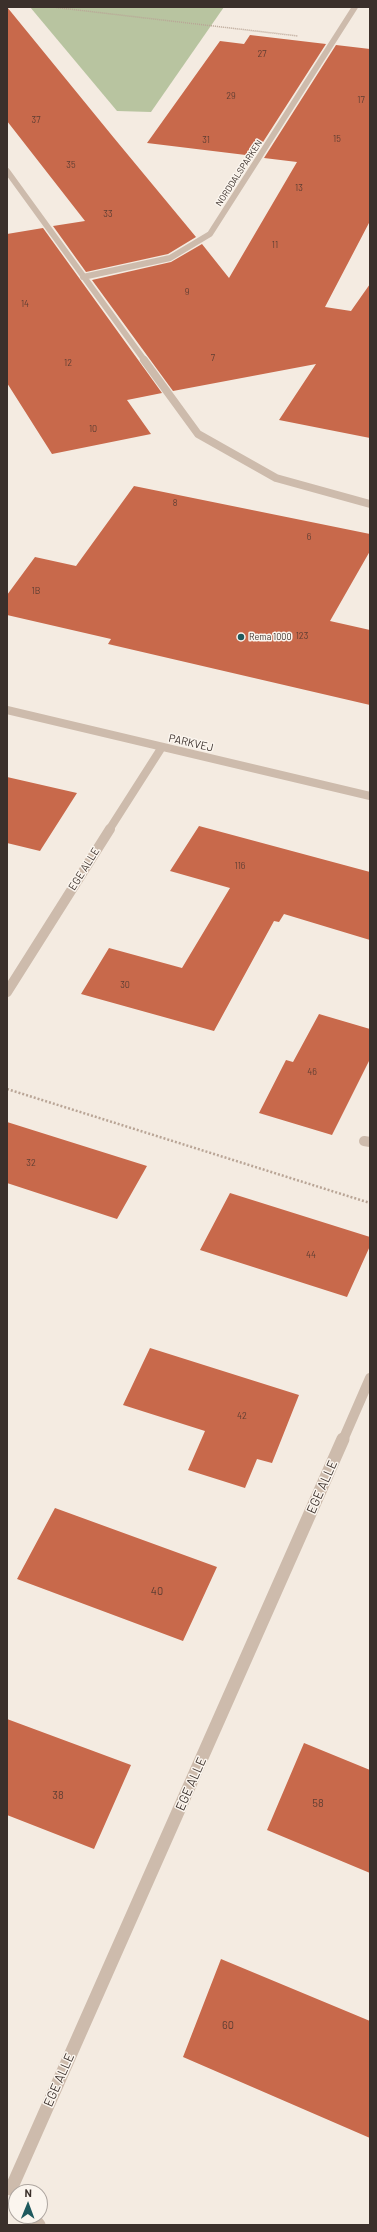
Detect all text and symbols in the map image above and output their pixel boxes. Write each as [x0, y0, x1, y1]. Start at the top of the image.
house number: 27 [257, 49, 267, 59]
house number: 29 [226, 91, 236, 101]
house number: 17 [357, 95, 365, 105]
house number: 37 [32, 115, 40, 125]
house number: 15 [333, 134, 341, 144]
house number: 31 [202, 135, 210, 145]
street label: NORDDALSPARKEN [213, 138, 265, 208]
house number: 35 [66, 160, 76, 170]
house number: 13 [295, 183, 303, 193]
house number: 33 [103, 209, 113, 219]
house number: 11 [272, 240, 278, 250]
house number: 9 [185, 287, 189, 297]
house number: 14 [21, 299, 29, 309]
house number: 7 [211, 353, 215, 363]
house number: 12 [64, 358, 72, 368]
house number: 10 [89, 424, 97, 434]
house number: 8 [173, 498, 177, 508]
house number: 6 [307, 532, 311, 542]
house number: 1B [32, 586, 40, 596]
house number: 123 [296, 631, 308, 641]
marker: Rema 1000 [236, 632, 246, 642]
place label: Rema 1000 [249, 632, 292, 642]
street label: PARKVEJ [167, 731, 215, 755]
street label: EGE ALLE [66, 845, 102, 893]
house number: 116 [235, 861, 245, 871]
house number: 30 [120, 980, 130, 990]
house number: 46 [307, 1067, 317, 1077]
house number: 32 [26, 1158, 36, 1168]
house number: 44 [306, 1250, 316, 1260]
house number: 42 [237, 1411, 247, 1421]
street label: EGE ALLE [303, 1458, 341, 1516]
house number: 40 [151, 1584, 163, 1598]
street label: EGE ALLE [172, 1755, 210, 1813]
house number: 38 [52, 1788, 64, 1802]
house number: 58 [312, 1796, 324, 1810]
house number: 60 [222, 2018, 234, 2032]
street label: EGE ALLE [40, 2051, 78, 2109]
north arrow [8, 2184, 48, 2224]
text: N [24, 2186, 32, 2199]

